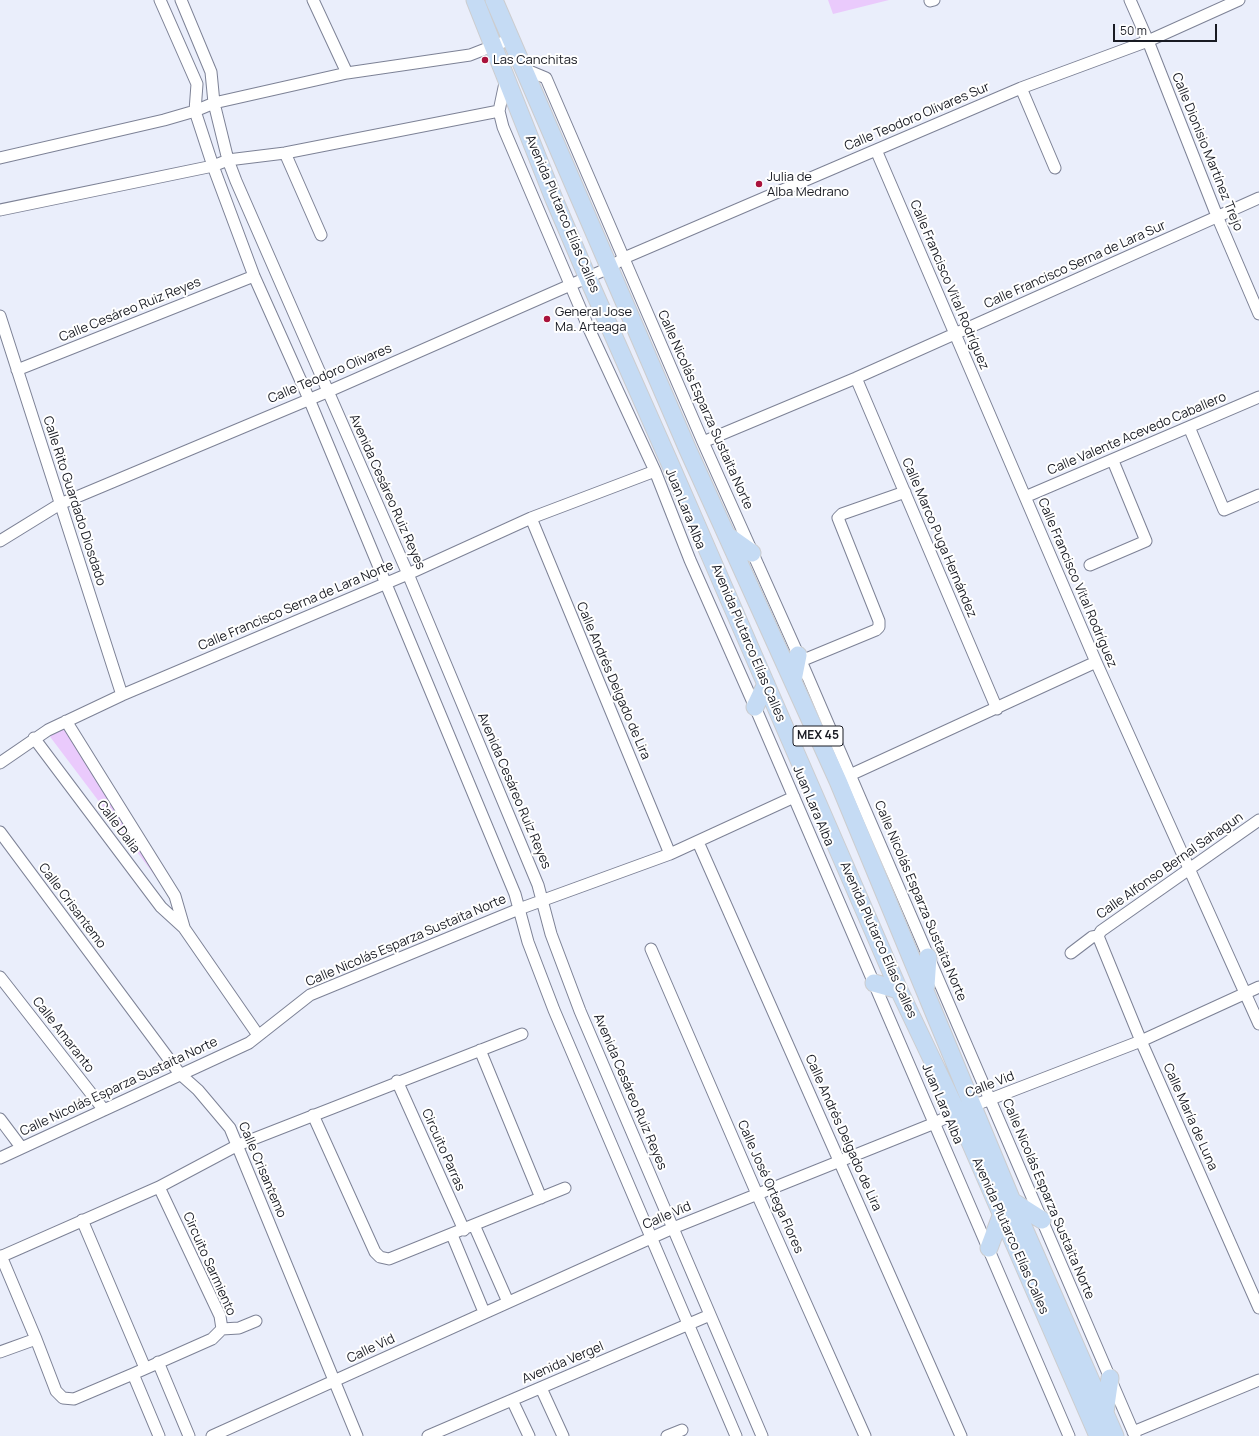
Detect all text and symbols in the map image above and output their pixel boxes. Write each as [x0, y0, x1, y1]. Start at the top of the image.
scale bar [1115, 16, 1219, 42]
text: 50 m [1120, 22, 1147, 39]
place label: Las Canchitas [493, 52, 578, 68]
marker: Las Canchitas [480, 55, 490, 65]
street label: Calle Dionisio Martínez Trejo [1168, 71, 1246, 233]
street label: Calle Teodoro Olivares Sur [842, 79, 992, 155]
street label: Avenida Plutarco Elías Calles [522, 133, 602, 295]
place label: Julia de Alba Medrano [767, 169, 849, 200]
marker: Julia de Alba Medrano [754, 179, 764, 189]
street label: Calle Francisco Vital Rodríguez [906, 198, 992, 372]
street label: Calle Francisco Serna de Lara Sur [982, 218, 1168, 312]
street label: Calle Cesáreo Ruiz Reyes [57, 274, 203, 346]
place label: General Jose Ma. Arteaga [555, 304, 632, 335]
street label: Calle Nicolás Esparza Sustaita Norte [654, 308, 756, 512]
marker: General Jose Ma. Arteaga [542, 314, 552, 324]
street label: Calle Teodoro Olivares [266, 341, 394, 407]
street label: Calle Valente Acevedo Caballero [1045, 389, 1229, 479]
street label: Avenida Cesáreo Ruiz Reyes [346, 412, 428, 572]
street label: Calle Rito Guardado Diosdado [39, 414, 109, 588]
street label: Calle Marco Puga Hernández [898, 456, 980, 620]
street label: Juan Lara Alba [662, 466, 708, 552]
street label: Calle Francisco Vital Rodríguez [1034, 496, 1120, 670]
street label: Calle Francisco Serna de Lara Norte [196, 558, 396, 654]
street label: Avenida Plutarco Elías Calles [708, 562, 788, 724]
street label: Calle Andrés Delgado de Lira [573, 600, 653, 762]
street label: Avenida Cesáreo Ruiz Reyes [474, 711, 554, 871]
road number: MEX 45 [793, 726, 843, 746]
street label: Juan Lara Alba [789, 764, 837, 848]
street label: Calle Dalia [93, 798, 143, 856]
street label: Calle Nicolás Esparza Sustaita Norte [871, 798, 969, 1004]
street label: Calle Alfonso Bernal Sahagun [1094, 809, 1246, 923]
street label: Avenida Plutarco Elías Calles [836, 859, 920, 1021]
street label: Calle Crisantemo [35, 860, 109, 952]
street label: Calle Nicolás Esparza Sustaita Norte [303, 892, 509, 990]
street label: Calle Amaranto [29, 994, 97, 1076]
street label: Avenida Cesáreo Ruiz Reyes [590, 1012, 670, 1172]
street label: Calle Nicolás Esparza Sustaita Norte [18, 1034, 220, 1140]
street label: Calle Andrés Delgado de Lira [801, 1052, 885, 1214]
street label: Calle María de Luna [1159, 1061, 1221, 1173]
street label: Juan Lara Alba [918, 1062, 966, 1146]
street label: Calle Vid [963, 1069, 1017, 1101]
street label: Calle Nicolás Esparza Sustaita Norte [999, 1096, 1097, 1302]
street label: Circuito Parras [418, 1107, 468, 1193]
street label: Calle José Ortega Flores [734, 1118, 806, 1256]
street label: Calle Crisantemo [235, 1120, 289, 1220]
street label: Avenida Plutarco Elías Calles [968, 1155, 1052, 1317]
street label: Calle Vid [640, 1199, 694, 1233]
street label: Circuito Sarmiento [179, 1210, 239, 1318]
street label: Calle Vid [345, 1331, 397, 1367]
street label: Avenida Vergel [520, 1339, 606, 1387]

